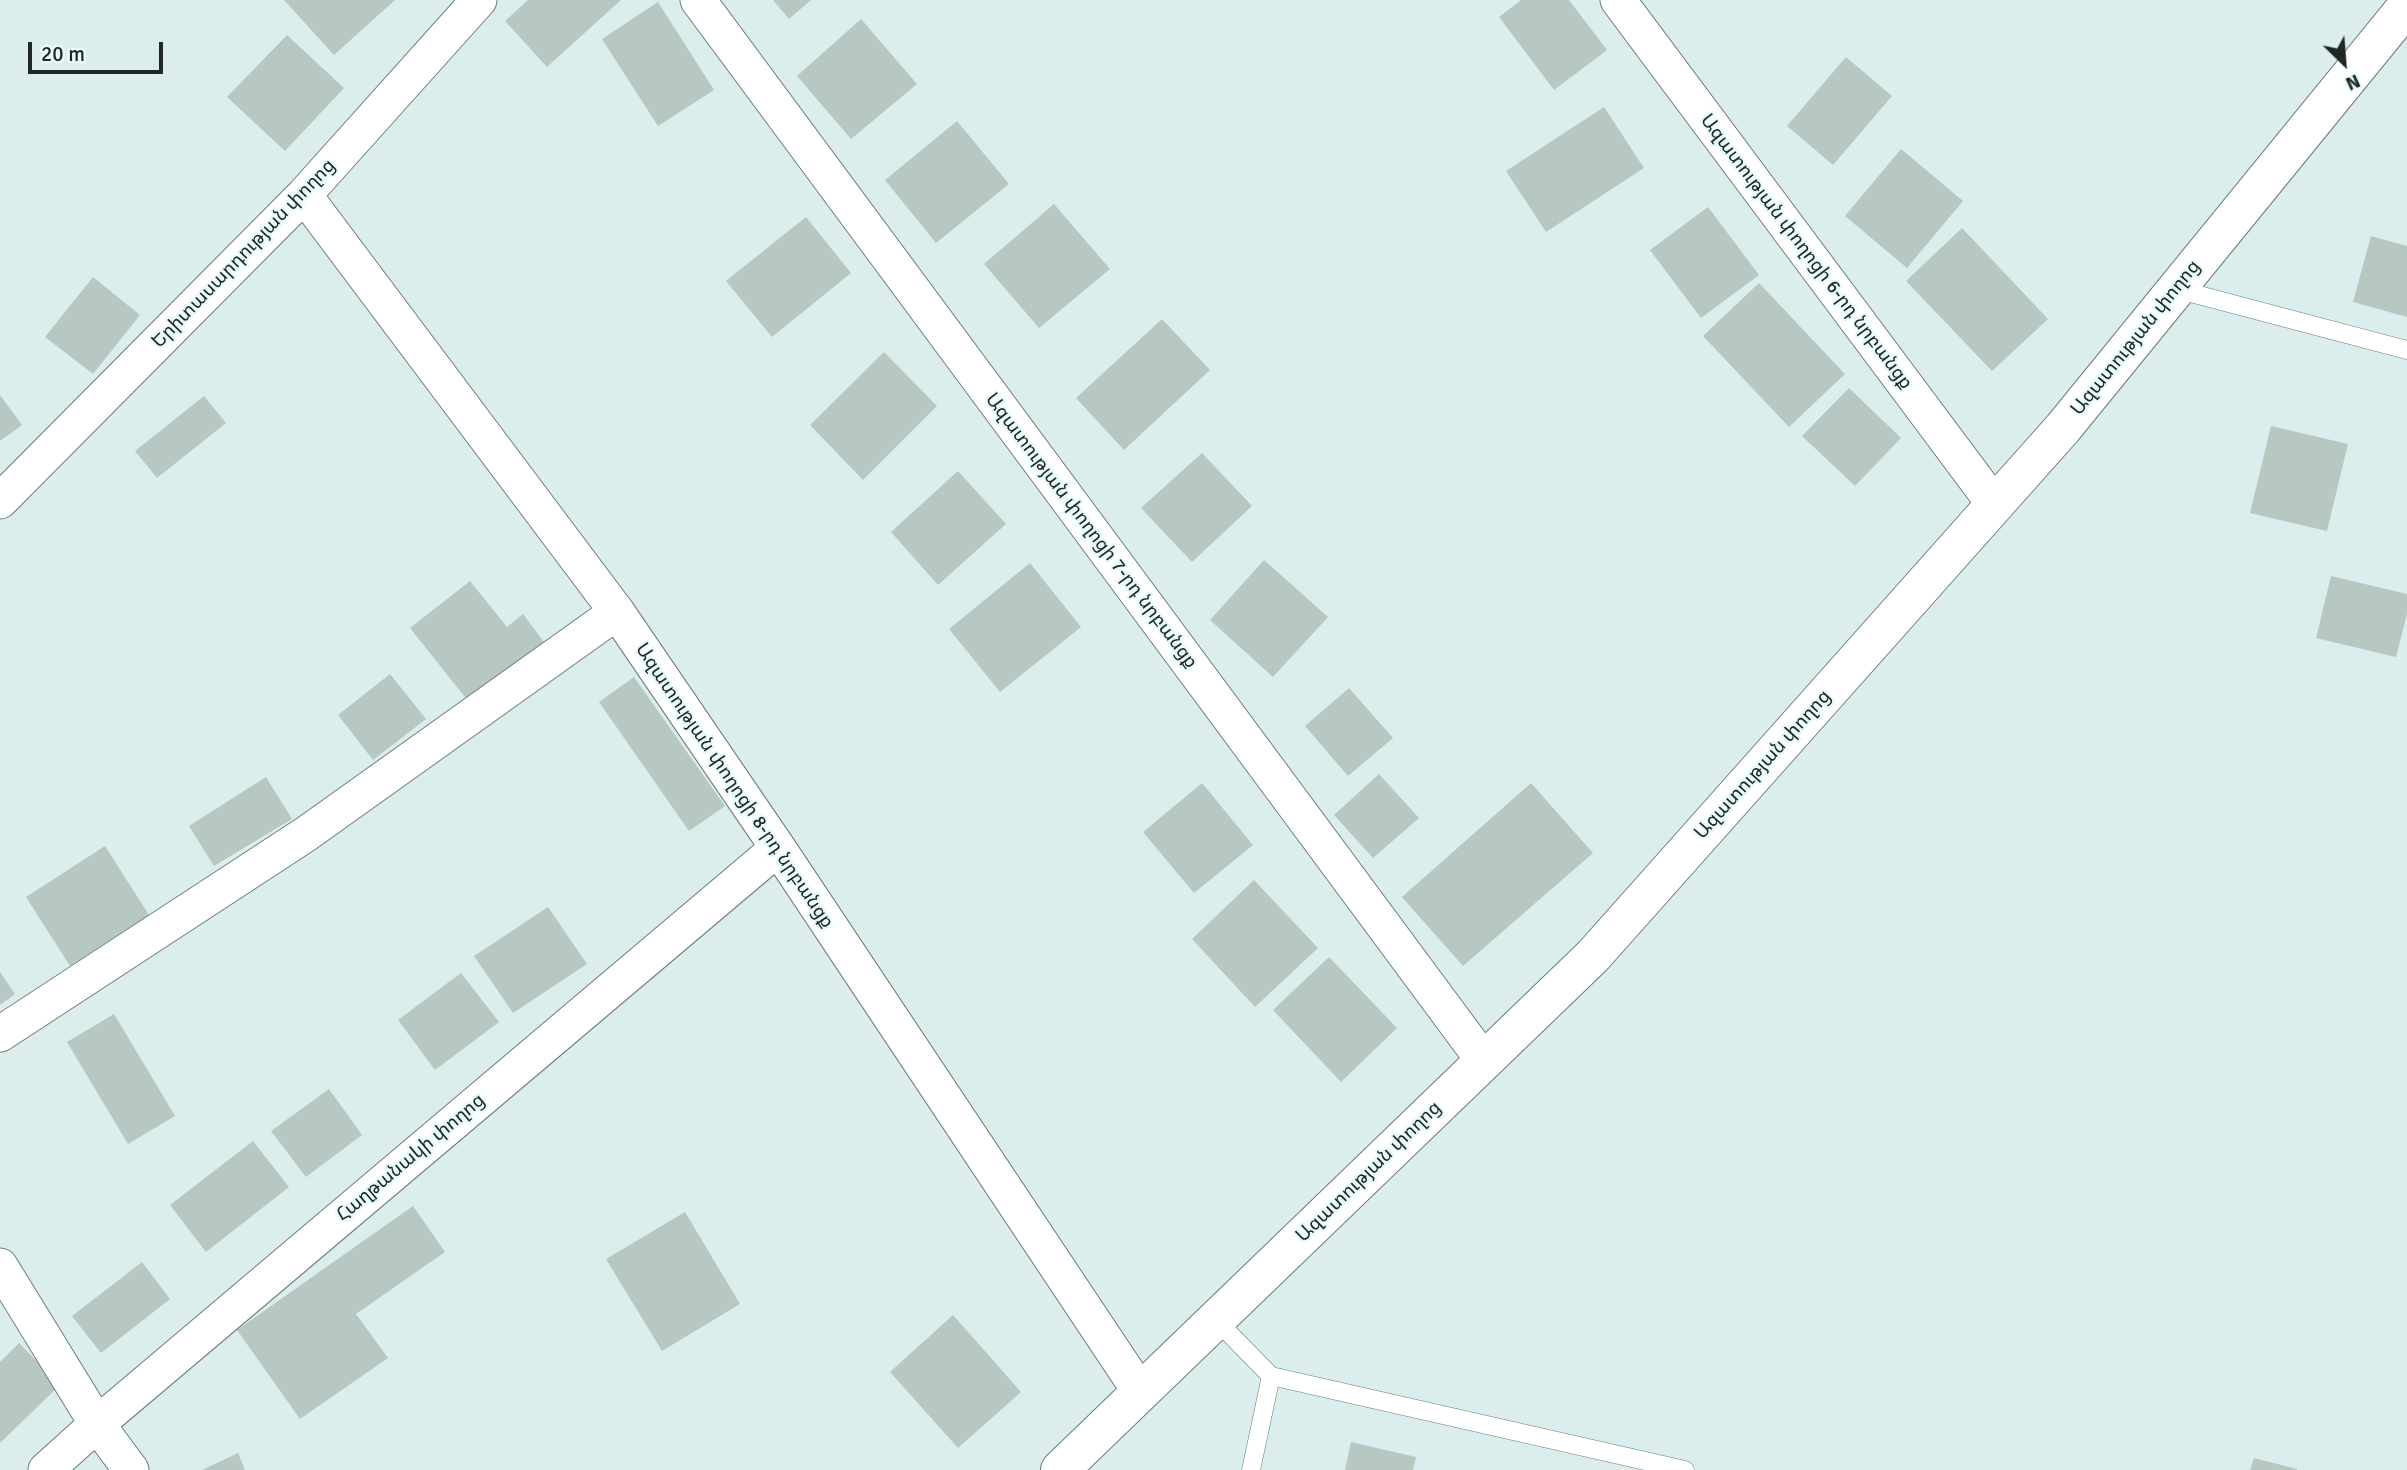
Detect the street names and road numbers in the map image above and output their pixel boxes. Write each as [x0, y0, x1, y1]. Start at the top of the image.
street label: Ազատության փողոցի 6-րդ նրբանցք [1695, 110, 1917, 394]
street label: Երիտասարդության փողոց [148, 155, 340, 353]
street label: Ազատության փողոց [2066, 256, 2206, 420]
street label: Ազատության փողոցի 7-րդ նրբանցք [980, 389, 1202, 673]
street label: Ազատության փողոցի 8-րդ նրբանցք [630, 639, 838, 933]
street label: Ազատության փողոց [1690, 686, 1836, 844]
street label: Հաղթանակի փողոց [332, 1089, 490, 1227]
street label: Ազատության փողոց [1292, 1097, 1446, 1247]

